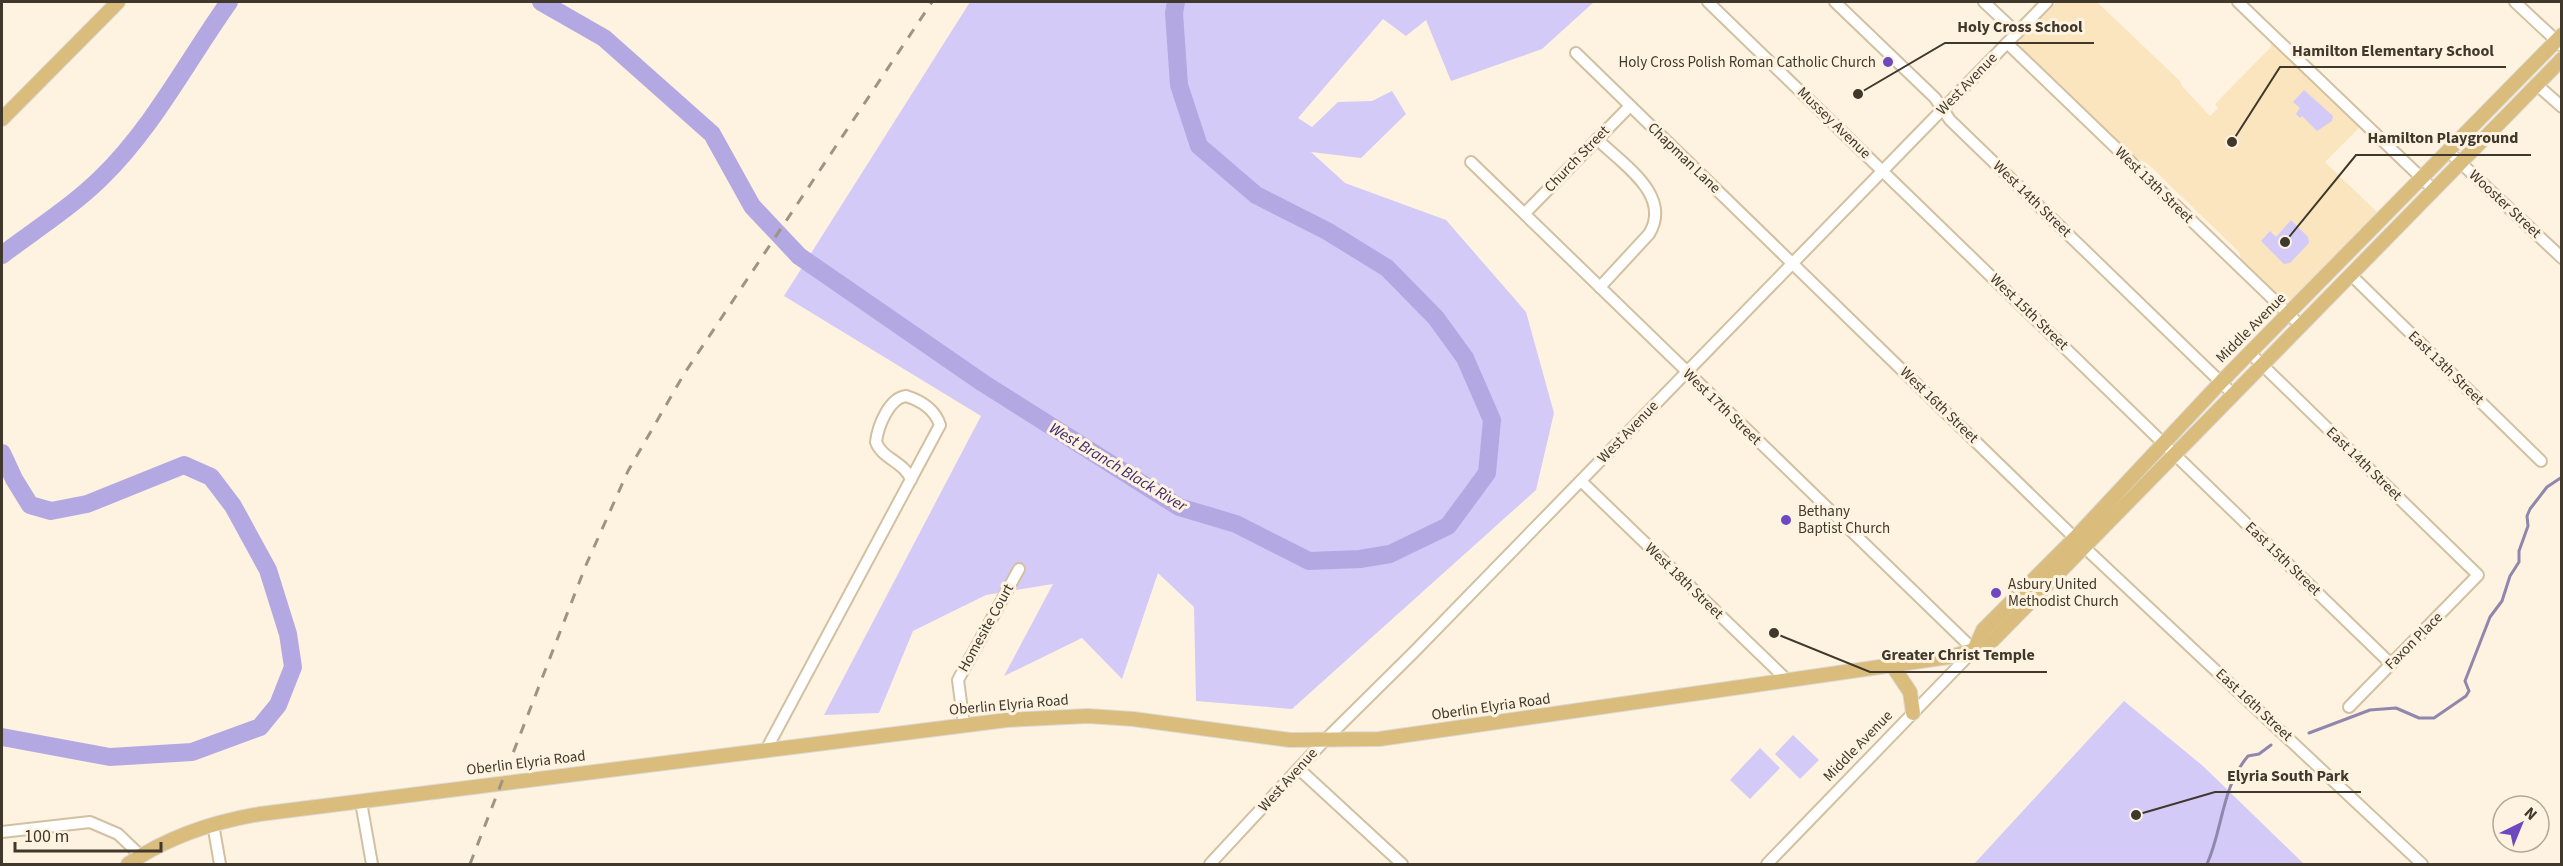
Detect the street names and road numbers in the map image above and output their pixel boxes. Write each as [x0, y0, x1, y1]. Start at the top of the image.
street label: West Avenue [1932, 48, 2002, 120]
street label: Mussey Avenue [1792, 82, 1876, 164]
street label: Chapman Lane [1643, 118, 1725, 198]
street label: Church Street [1540, 121, 1614, 197]
street label: West 13th Street [2110, 142, 2198, 228]
street label: West 14th Street [1988, 156, 2076, 242]
street label: Wooster Street [2464, 165, 2546, 243]
street label: West 15th Street [1985, 269, 2073, 355]
street label: Middle Avenue [2211, 288, 2291, 368]
street label: East 13th Street [2403, 326, 2489, 410]
street label: West 16th Street [1895, 362, 1983, 448]
street label: West 17th Street [1678, 364, 1766, 450]
street label: West Avenue [1593, 396, 1663, 468]
street label: East 14th Street [2321, 422, 2407, 506]
street label: East 15th Street [2240, 517, 2326, 601]
street label: West 18th Street [1640, 538, 1728, 624]
street label: Homesite Court [953, 580, 1019, 676]
street label: Faxon Place [2380, 607, 2448, 675]
street label: East 16th Street [2211, 664, 2297, 746]
street label: Oberlin Elyria Road [1430, 688, 1552, 726]
street label: Oberlin Elyria Road [948, 689, 1070, 721]
street label: Middle Avenue [1819, 706, 1897, 786]
street label: West Avenue [1254, 743, 1322, 817]
street label: Oberlin Elyria Road [465, 745, 587, 781]

